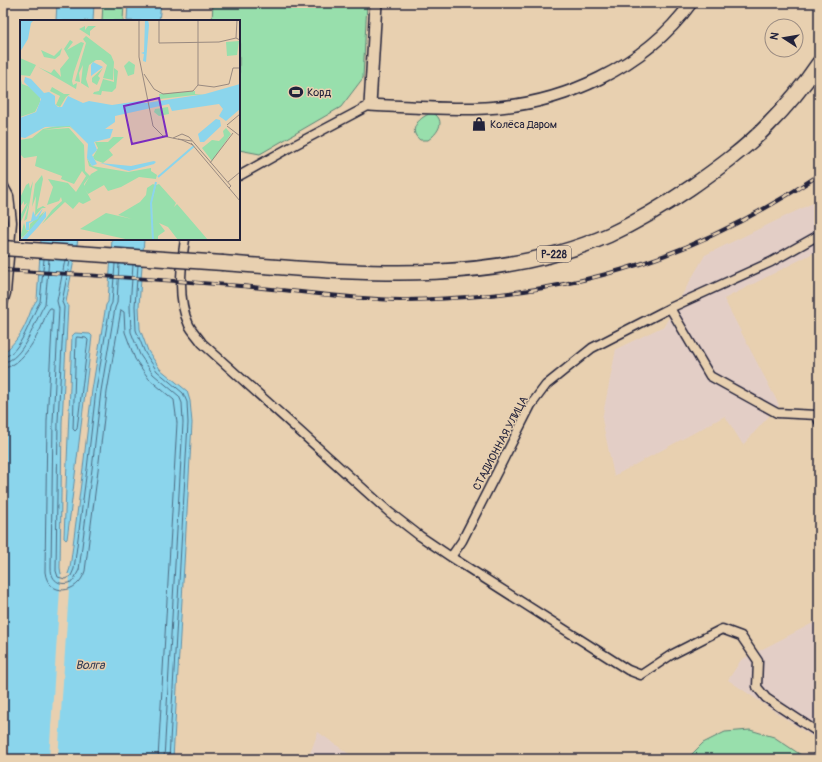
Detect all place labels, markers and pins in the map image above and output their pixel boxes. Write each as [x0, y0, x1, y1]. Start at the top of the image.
sports icon: Корд [288, 84, 304, 100]
place label: Корд [307, 86, 331, 99]
shop icon: Колёса Даром [471, 116, 487, 132]
place label: Колёса Даром [490, 118, 557, 131]

